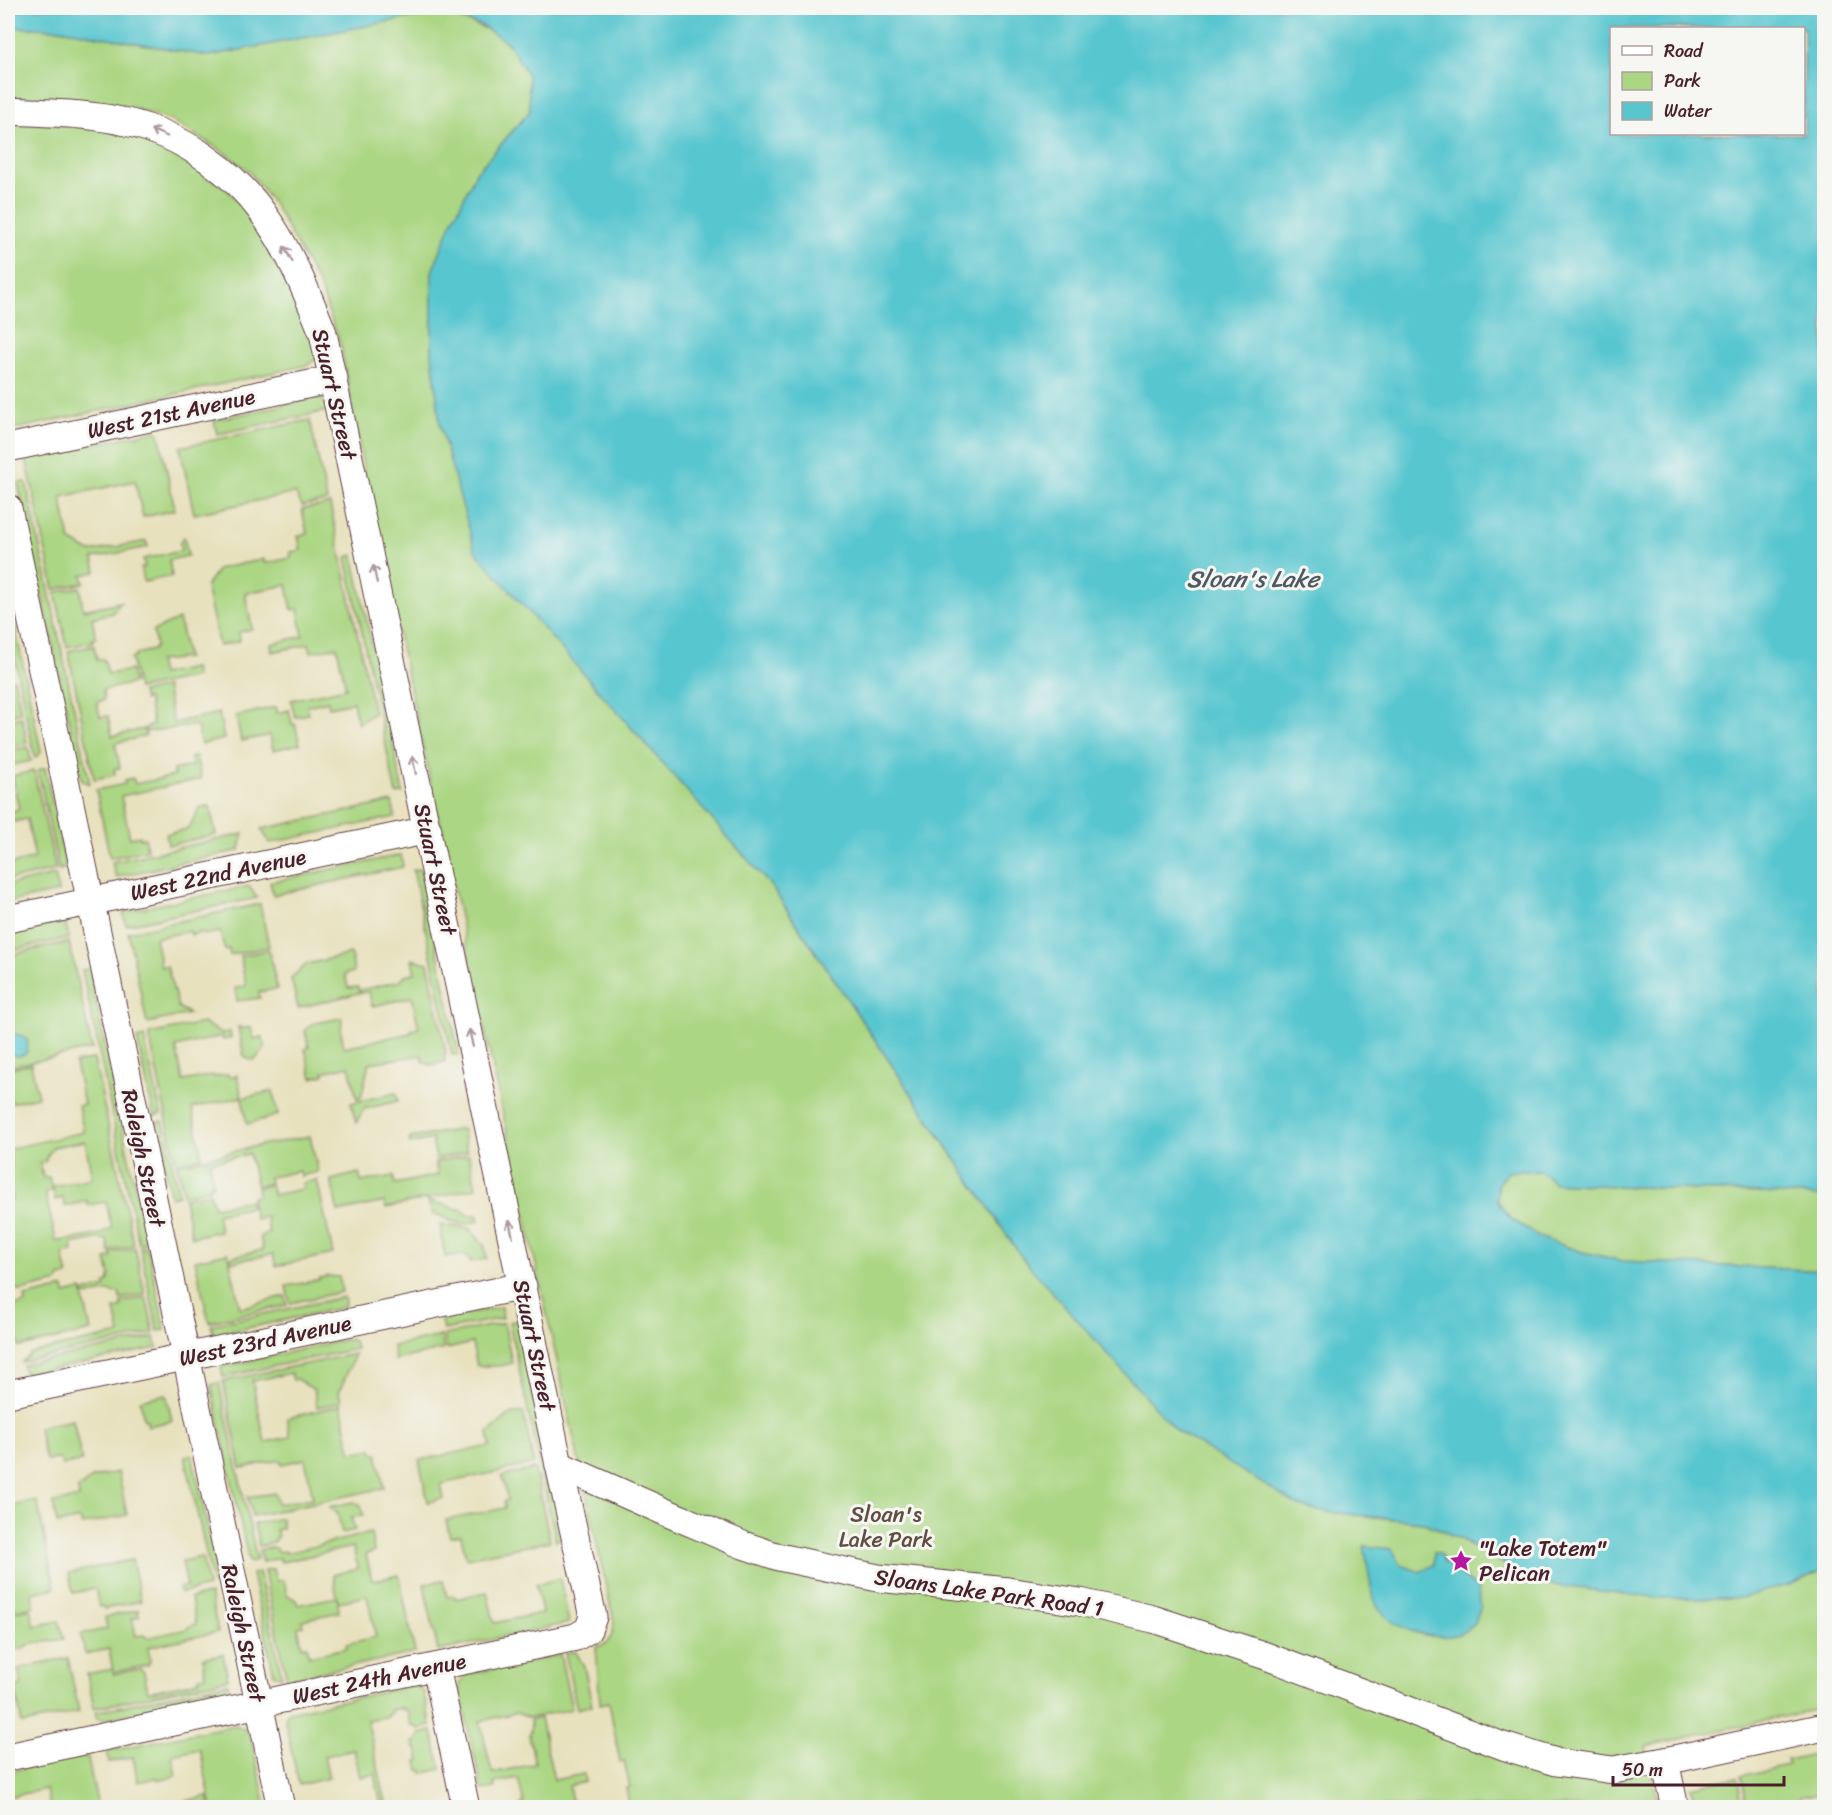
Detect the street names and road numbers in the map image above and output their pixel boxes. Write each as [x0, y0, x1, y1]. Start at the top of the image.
street label: Stuart Street [300, 325, 369, 465]
street label: West 21st Avenue [84, 377, 259, 450]
street label: Stuart Street [403, 800, 469, 940]
street label: West 22nd Avenue [127, 837, 310, 912]
street label: Raleigh Street [110, 1085, 177, 1232]
street label: Stuart Street [502, 1276, 568, 1416]
street label: West 23rd Avenue [175, 1303, 355, 1378]
street label: Sloans Lake Park Road 1 [872, 1557, 1106, 1628]
street label: Raleigh Street [210, 1560, 277, 1707]
street label: West 24th Avenue [289, 1641, 470, 1716]

